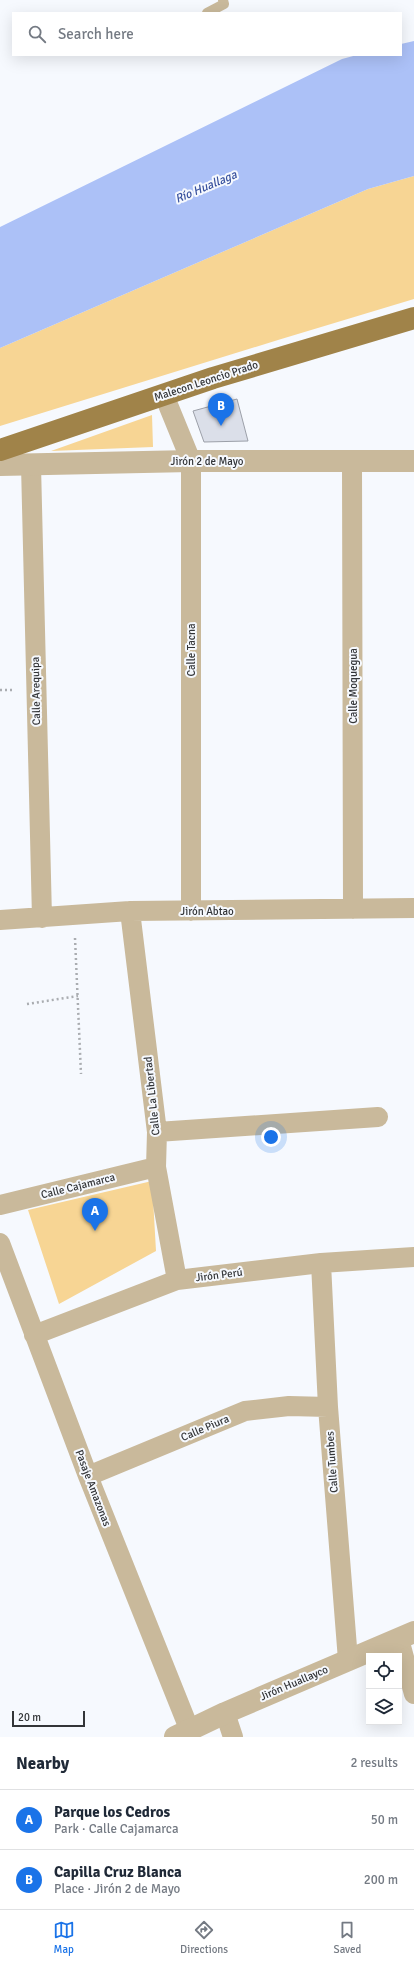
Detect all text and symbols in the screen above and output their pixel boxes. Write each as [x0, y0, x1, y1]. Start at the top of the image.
search box [12, 12, 402, 56]
icon: search [26, 23, 48, 45]
text: Search here [58, 25, 134, 43]
water label: Río Huallaga [173, 167, 240, 207]
street label: Malecon Leoncio Prado [152, 358, 260, 404]
pin: B [208, 393, 234, 426]
street label: Jirón 2 de Mayo [170, 455, 244, 468]
street label: Calle Tacna [185, 623, 198, 677]
street label: Calle Moquegua [347, 648, 360, 724]
street label: Calle Arequipa [29, 656, 43, 725]
street label: Jirón Abtao [180, 905, 234, 918]
street label: Calle La Libertad [141, 1056, 163, 1136]
your location [261, 1127, 281, 1147]
street label: Calle Cajamarca [40, 1170, 117, 1202]
pin: A [82, 1198, 108, 1231]
street label: Jirón Perú [195, 1266, 243, 1284]
street label: Calle Piura [179, 1412, 231, 1444]
street label: Calle Tumbes [323, 1431, 341, 1493]
street label: Pasaje Amazonas [72, 1448, 114, 1528]
map controls [366, 1653, 402, 1725]
button: locate [366, 1653, 402, 1689]
street label: Jirón Huallayco [258, 1663, 330, 1703]
button: layers [366, 1689, 402, 1725]
scale bar [12, 1709, 85, 1728]
text: 20 m [18, 1711, 41, 1724]
text: Nearby [16, 1753, 69, 1774]
text: 2 results [350, 1755, 398, 1771]
text: Parque los Cedros [54, 1803, 170, 1821]
text: A [25, 1812, 33, 1828]
text: 50 m [371, 1812, 398, 1828]
text: Park · Calle Cajamarca [54, 1821, 179, 1837]
text: Capilla Cruz Blanca [54, 1863, 182, 1881]
text: B [25, 1872, 33, 1888]
text: 200 m [364, 1872, 398, 1888]
text: Place · Jirón 2 de Mayo [54, 1881, 180, 1897]
tab: Map [53, 1919, 75, 1956]
tab: Directions [180, 1919, 228, 1956]
tab: Saved [334, 1919, 361, 1956]

